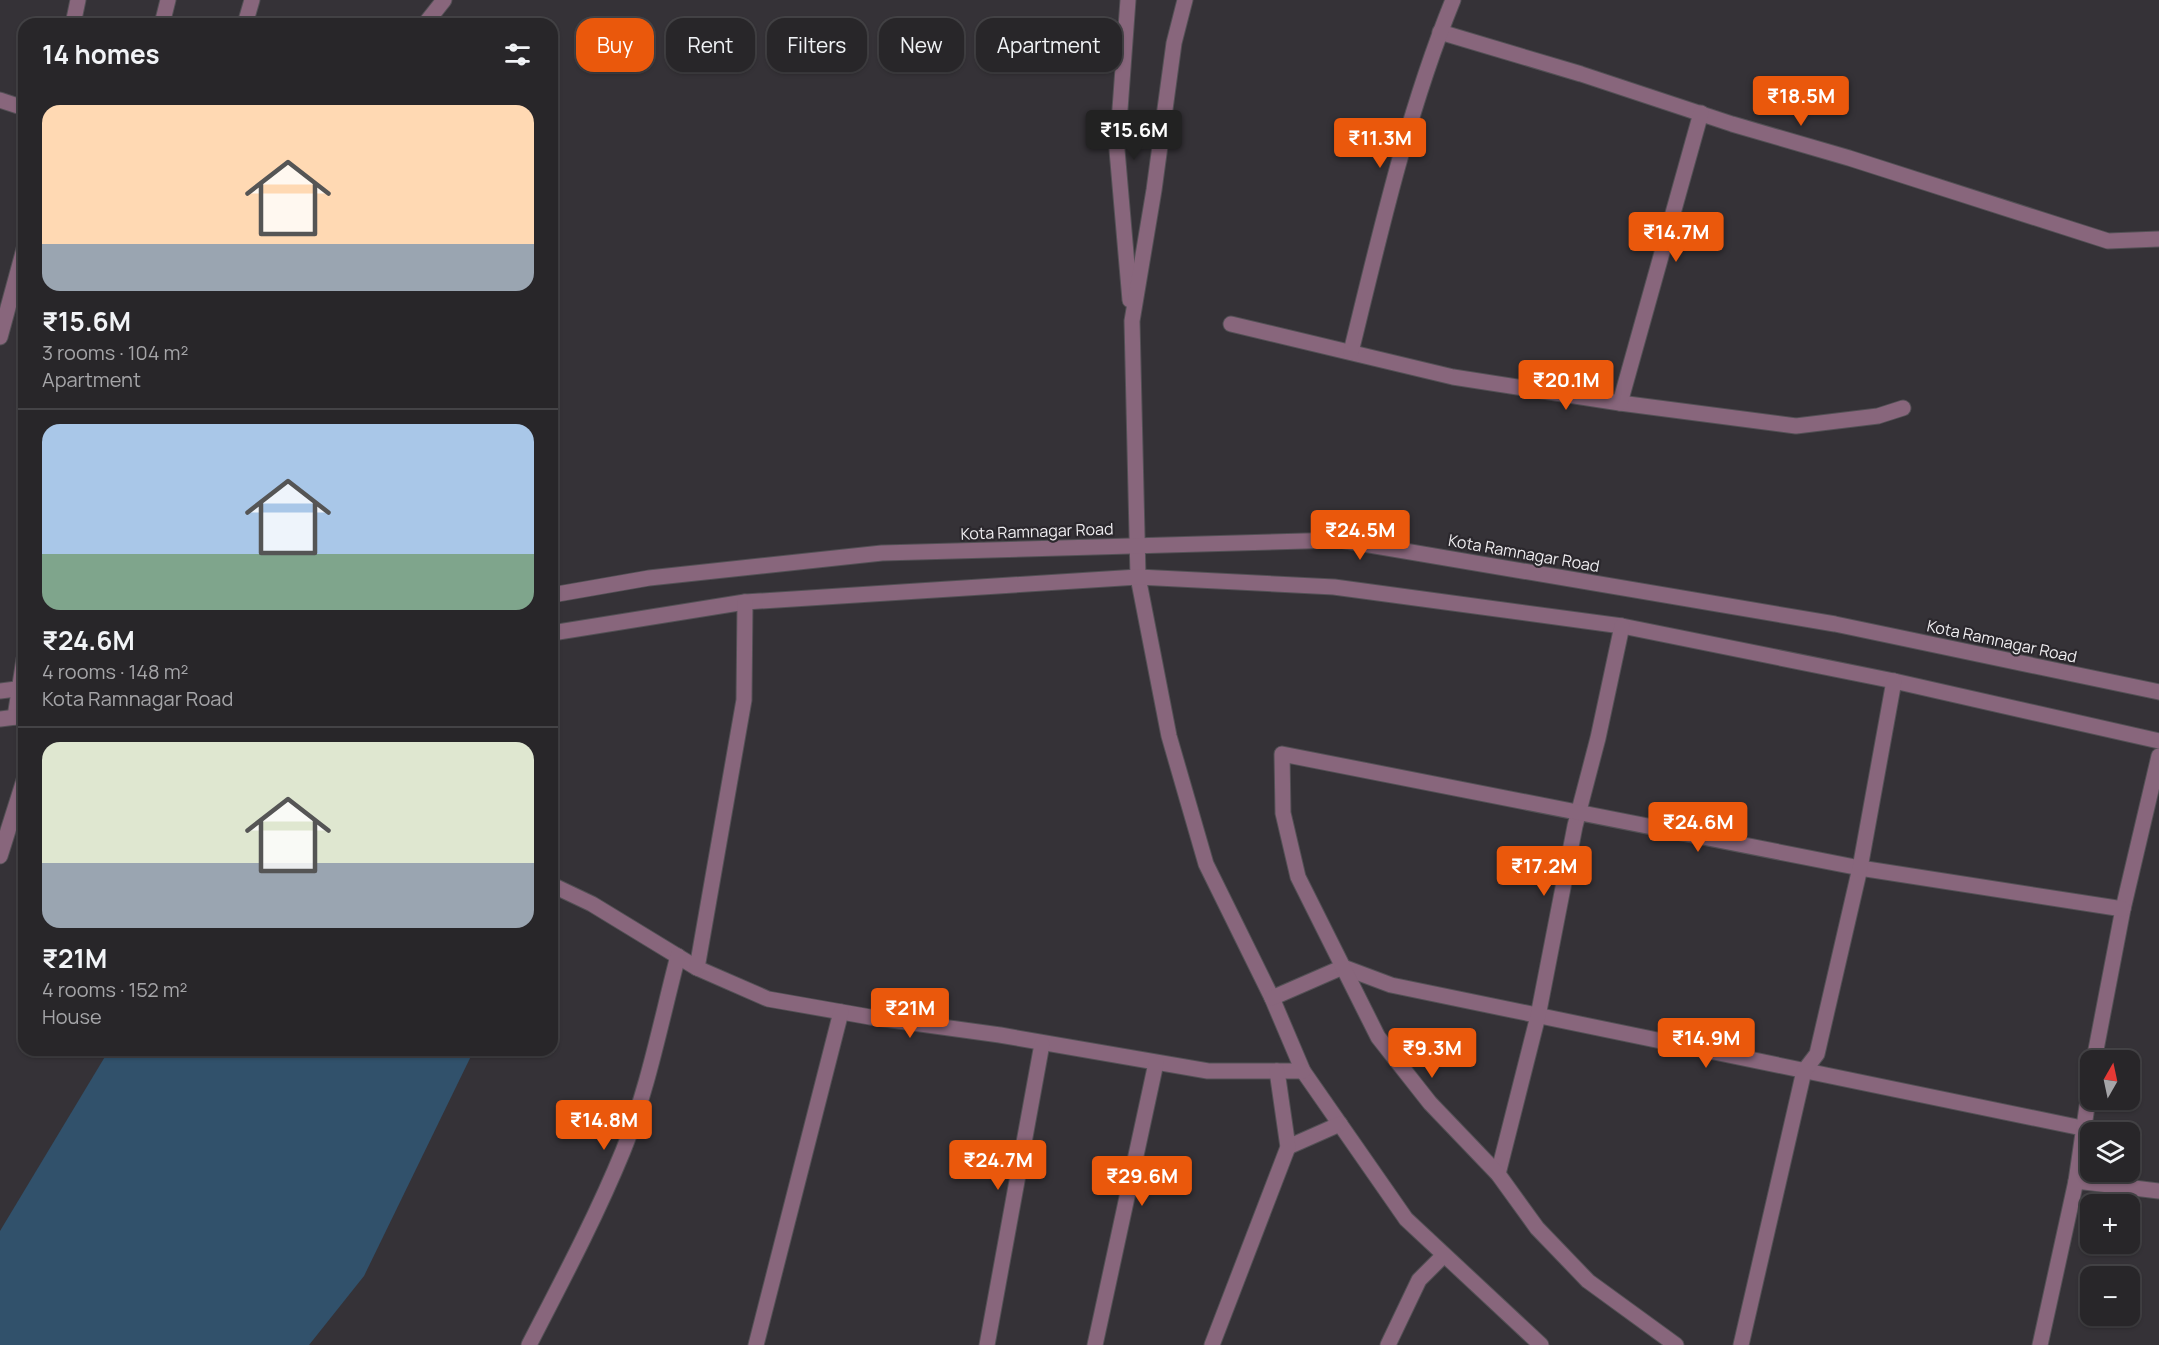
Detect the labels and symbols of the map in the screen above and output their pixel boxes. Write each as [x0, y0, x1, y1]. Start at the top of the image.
pin: ₹18.5M [1752, 76, 1850, 127]
pin: ₹15.6M [1085, 110, 1183, 161]
pin: ₹11.3M [1331, 118, 1429, 169]
pin: ₹14.7M [1627, 212, 1725, 263]
pin: ₹20.1M [1517, 360, 1615, 411]
pin: ₹24.5M [1311, 510, 1409, 561]
street label: Kota Ramnagar Road [960, 517, 1114, 545]
street label: Kota Ramnagar Road [1447, 529, 1601, 577]
street label: Kota Ramnagar Road [1925, 614, 2079, 668]
pin: ₹24.6M [1649, 802, 1747, 853]
pin: ₹17.2M [1495, 846, 1593, 897]
pin: ₹21M [874, 988, 946, 1039]
pin: ₹14.9M [1657, 1018, 1755, 1069]
pin: ₹9.3M [1390, 1028, 1474, 1079]
north arrow [2080, 1050, 2140, 1110]
pin: ₹14.8M [555, 1100, 653, 1151]
pin: ₹24.7M [949, 1140, 1047, 1191]
pin: ₹29.6M [1093, 1156, 1191, 1207]

